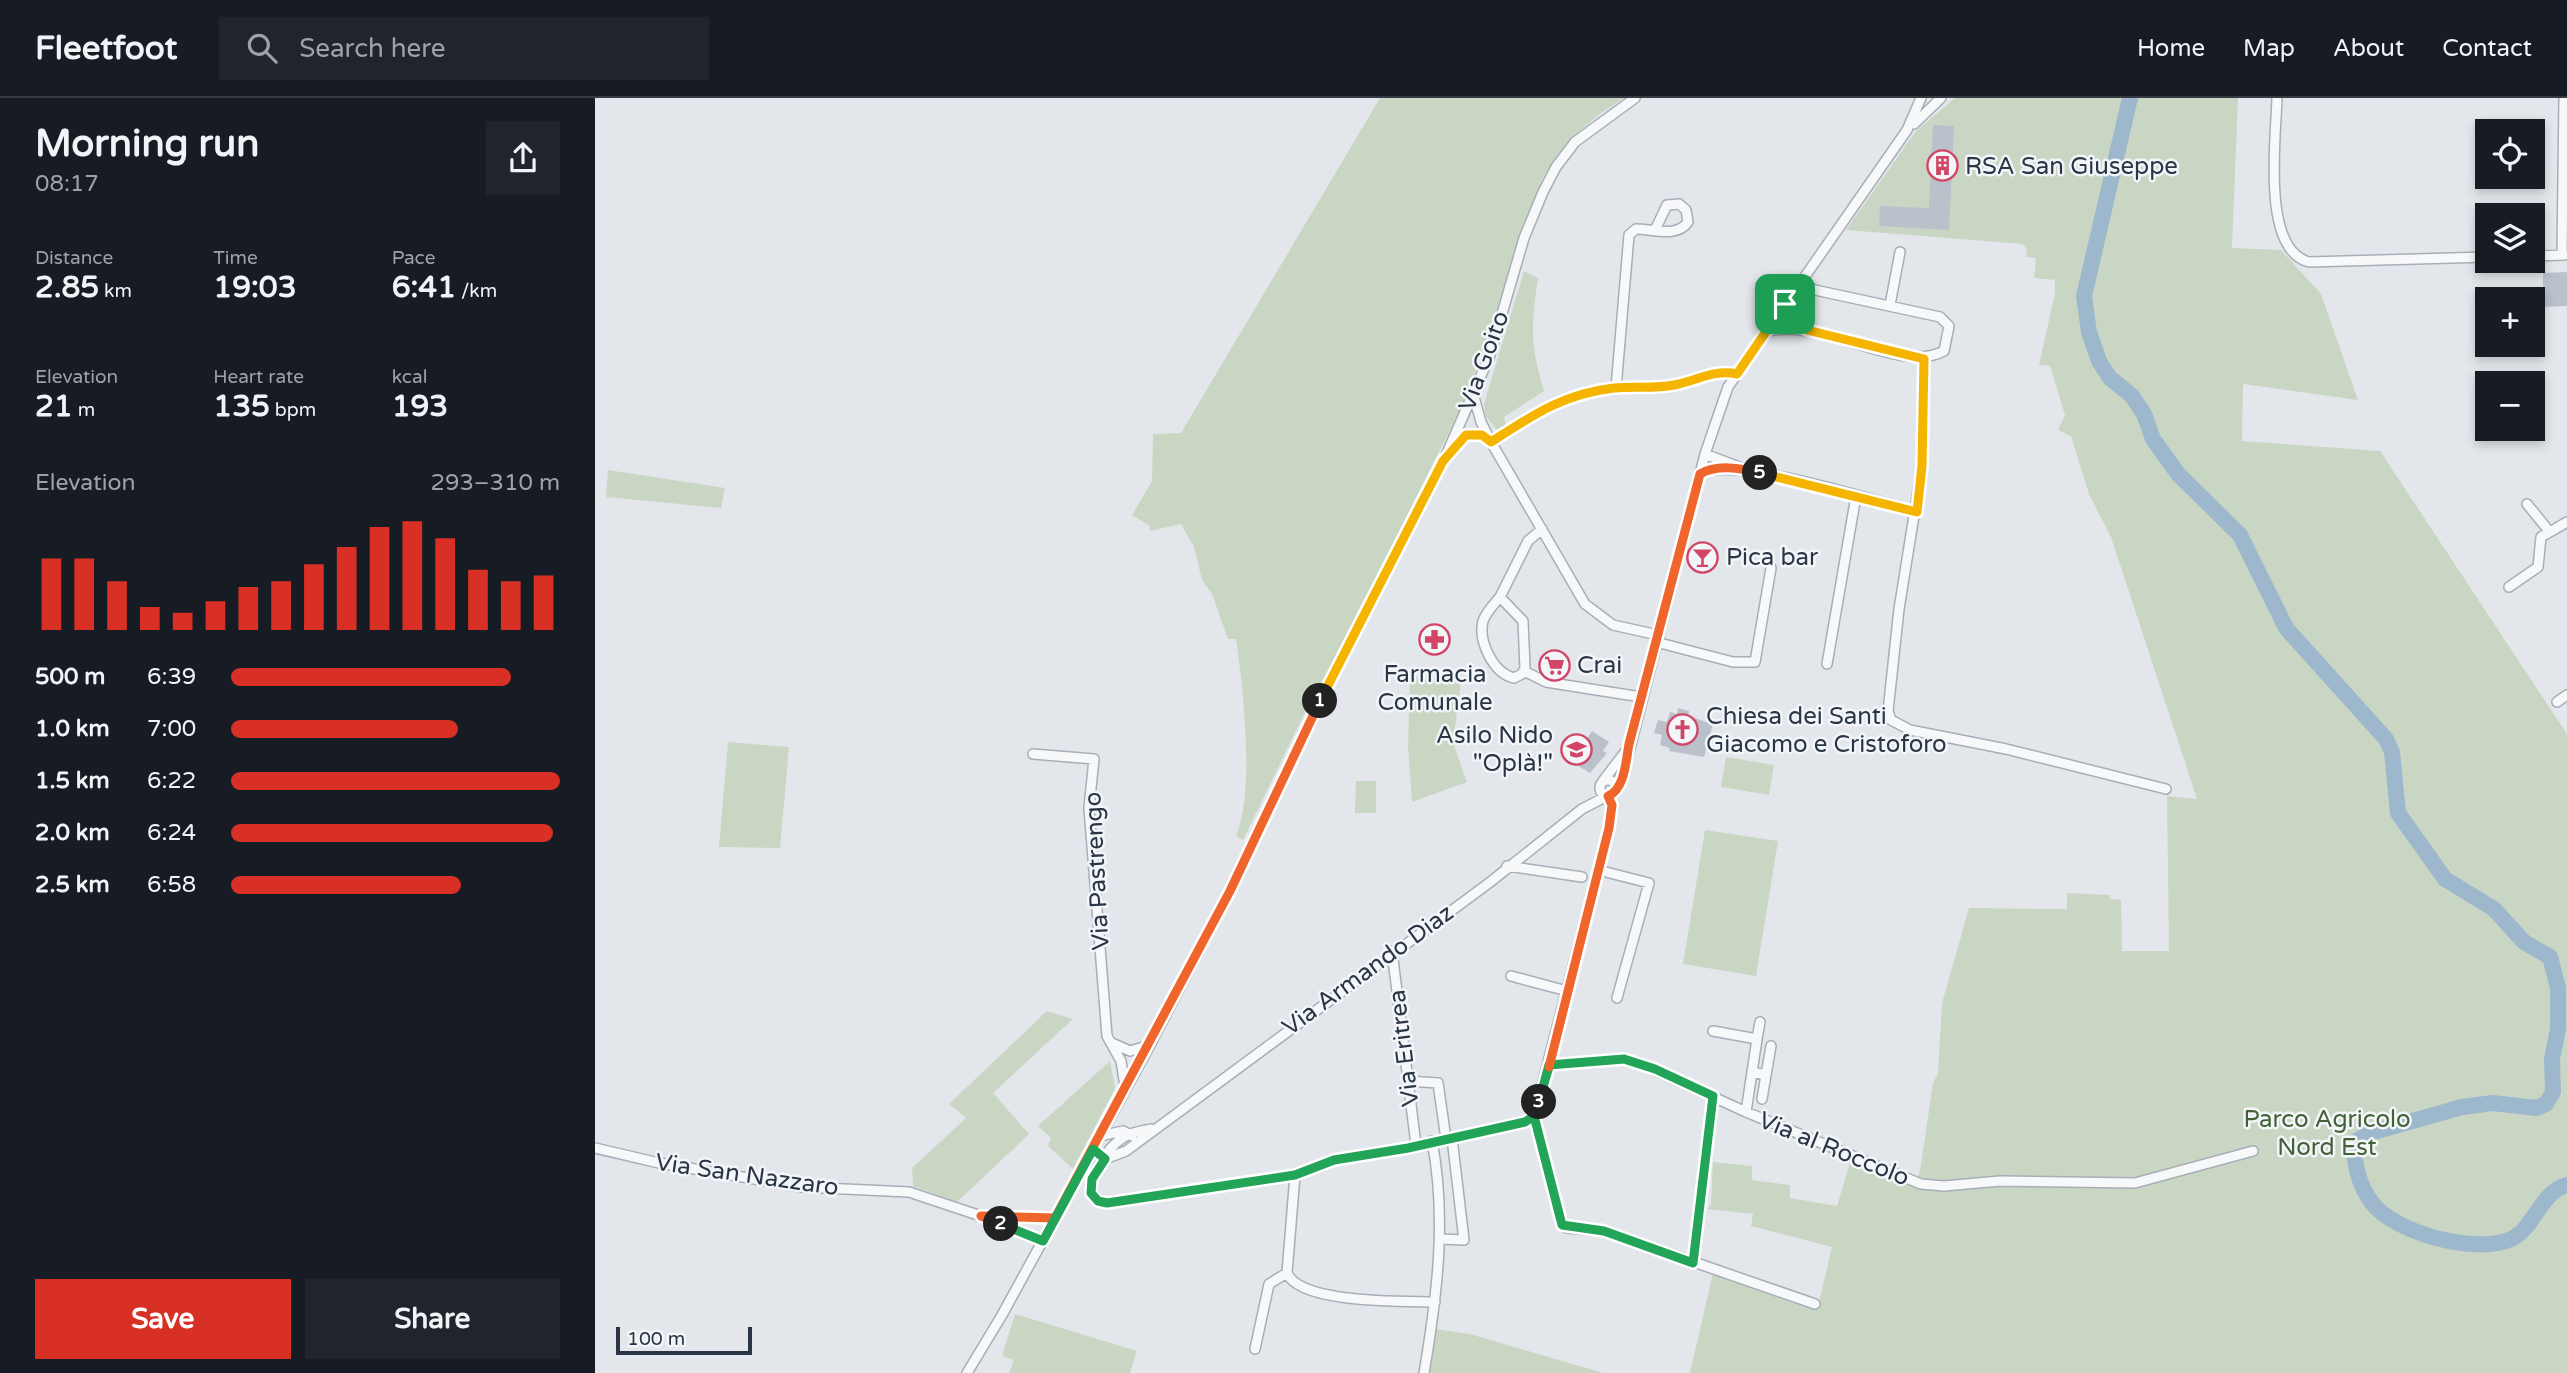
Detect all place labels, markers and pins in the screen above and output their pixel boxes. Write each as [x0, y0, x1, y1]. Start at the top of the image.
building icon: RSA San Giuseppe [1925, 149, 1959, 183]
place label: RSA San Giuseppe [1965, 152, 2178, 181]
pin [1755, 274, 1815, 334]
pin: 5 [1743, 456, 1777, 490]
bar icon: Pica bar [1686, 540, 1720, 574]
place label: Pica bar [1726, 543, 1819, 572]
pharmacy icon: Farmacia Comunale [1418, 623, 1452, 657]
supermarket icon: Crai [1537, 648, 1571, 682]
place label: Crai [1577, 651, 1622, 680]
place label: Farmacia Comunale [1377, 660, 1493, 717]
pin: 1 [1303, 684, 1337, 718]
place label: Chiesa dei Santi Giacomo e Cristoforo [1706, 702, 1947, 759]
church icon: Chiesa dei Santi Giacomo e Cristoforo [1666, 713, 1700, 747]
place label: Asilo Nido "Oplà!" [1436, 721, 1553, 778]
school or university icon: Asilo Nido "Oplà!" [1559, 732, 1593, 766]
pin: 3 [1521, 1084, 1557, 1119]
pin: 2 [983, 1206, 1019, 1242]

